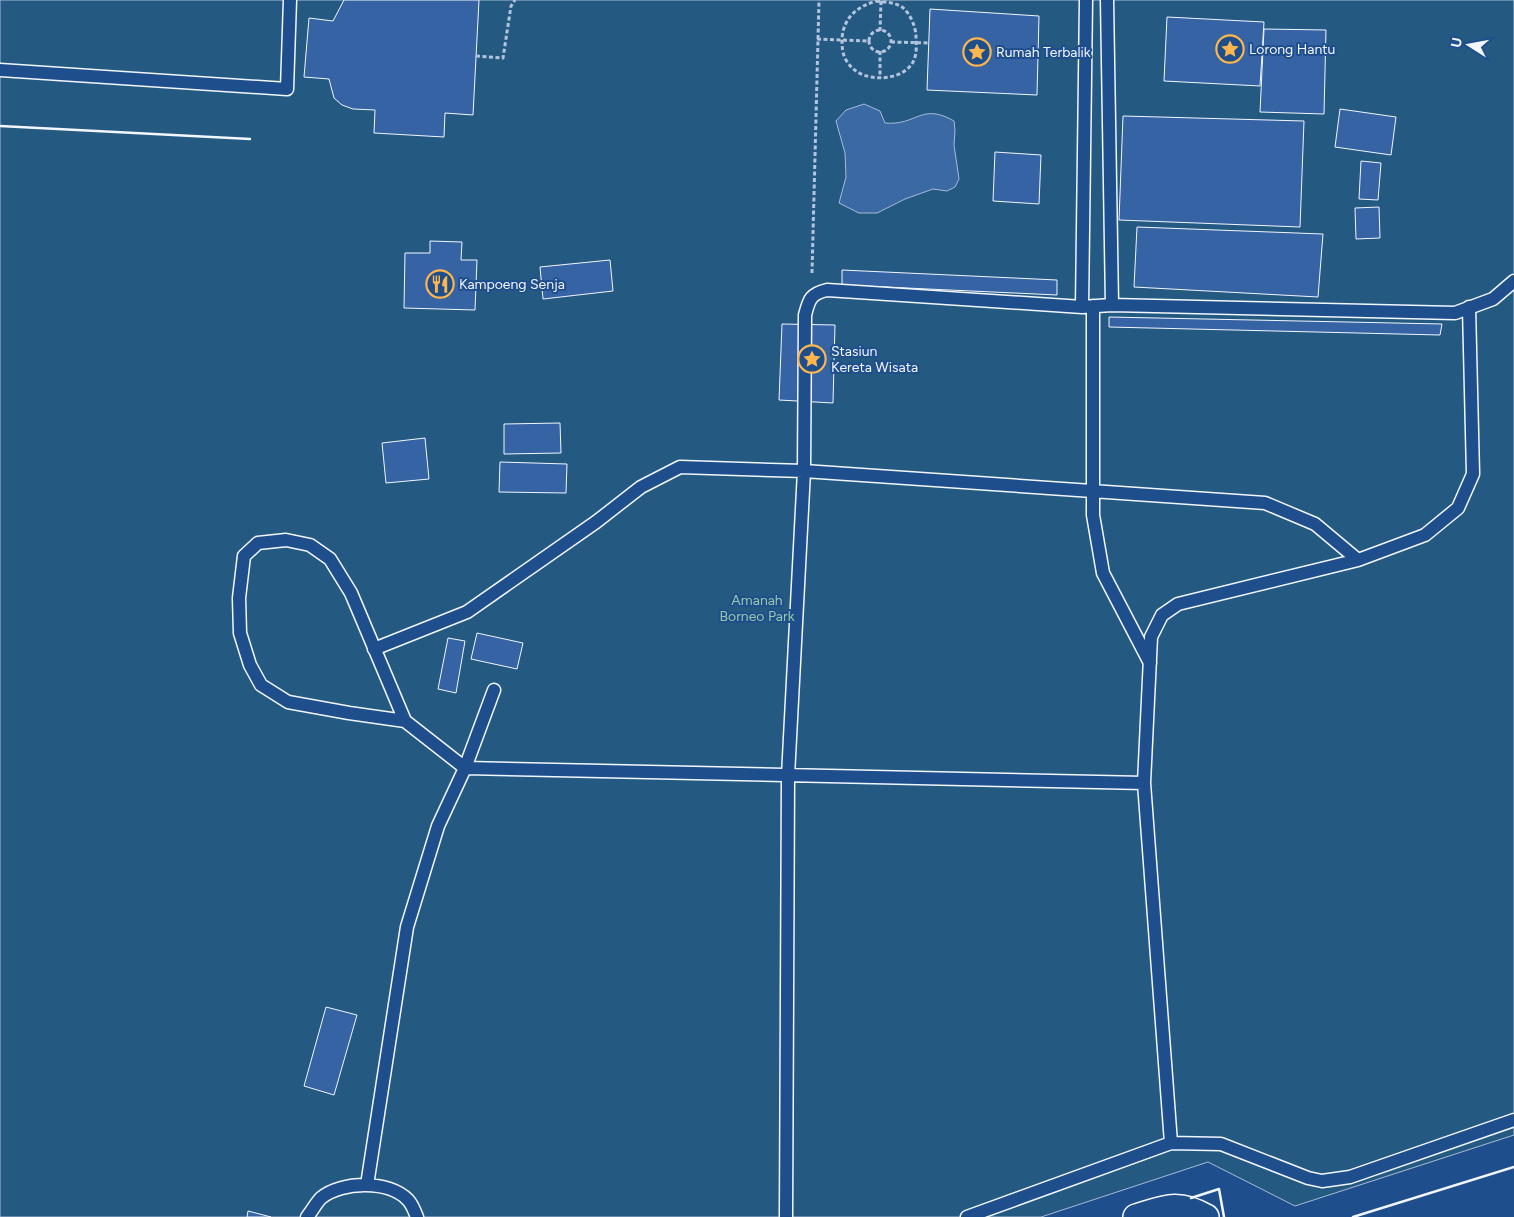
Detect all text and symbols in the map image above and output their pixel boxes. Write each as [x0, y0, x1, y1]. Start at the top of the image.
north arrow [1444, 20, 1494, 70]
place icon: Lorong Hantu [1215, 34, 1245, 64]
text: U [1447, 36, 1466, 49]
place icon: Rumah Terbalik [962, 37, 992, 67]
place label: Lorong Hantu [1249, 41, 1335, 58]
place label: Rumah Terbalik [996, 44, 1091, 61]
restaurant icon: Kampoeng Senja [425, 269, 455, 299]
place label: Kampoeng Senja [459, 276, 565, 293]
place label: Stasiun Kereta Wisata [831, 343, 918, 376]
place icon: Stasiun Kereta Wisata [797, 344, 827, 374]
park label: Amanah Borneo Park [719, 592, 795, 625]

